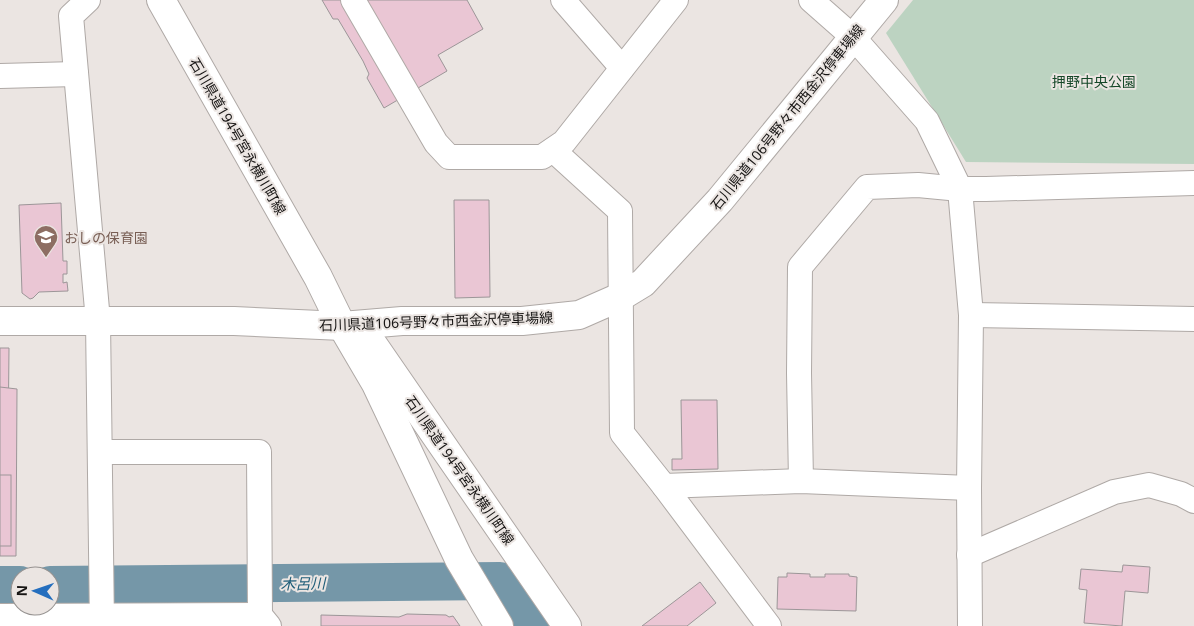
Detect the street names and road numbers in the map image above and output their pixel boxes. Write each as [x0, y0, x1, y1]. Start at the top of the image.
street label: 石川県道106号野々市西金沢停車場線 [706, 20, 868, 214]
street label: 石川県道194号宮永横川町線 [185, 54, 291, 218]
street label: 石川県道106号野々市西金沢停車場線 [319, 307, 553, 335]
street label: 石川県道194号宮永横川町線 [401, 392, 519, 548]

